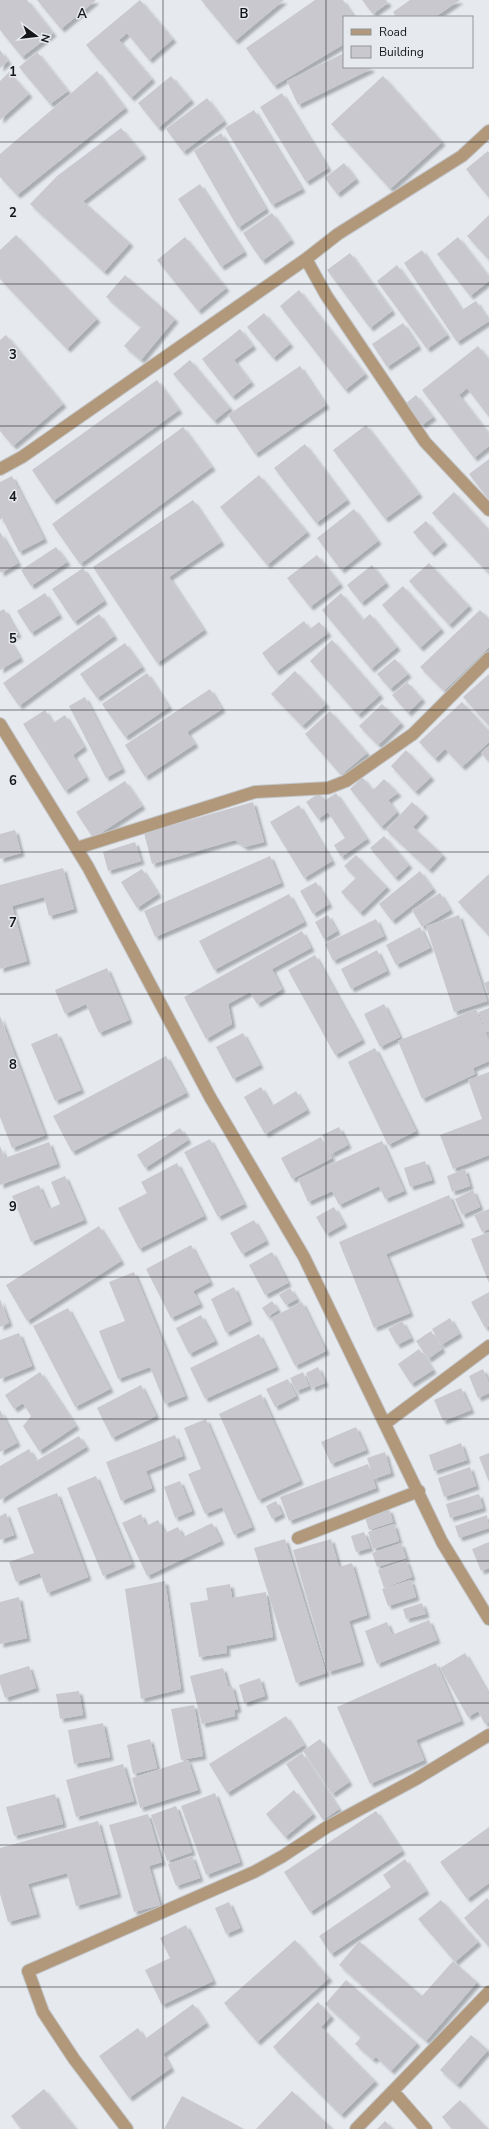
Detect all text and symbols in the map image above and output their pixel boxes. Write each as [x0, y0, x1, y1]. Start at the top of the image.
text: A [77, 5, 87, 23]
text: B [240, 5, 249, 23]
north arrow [16, 16, 56, 56]
legend [343, 16, 473, 68]
text: Road [379, 24, 407, 40]
text: N [37, 33, 53, 44]
text: Building [379, 44, 424, 60]
text: 1 [9, 63, 17, 81]
text: 2 [9, 204, 17, 222]
text: 3 [9, 346, 17, 364]
text: 4 [9, 488, 17, 506]
text: 5 [9, 630, 17, 648]
text: 6 [9, 772, 17, 790]
text: 7 [9, 914, 17, 932]
text: 8 [9, 1056, 17, 1074]
text: 9 [9, 1198, 17, 1216]

